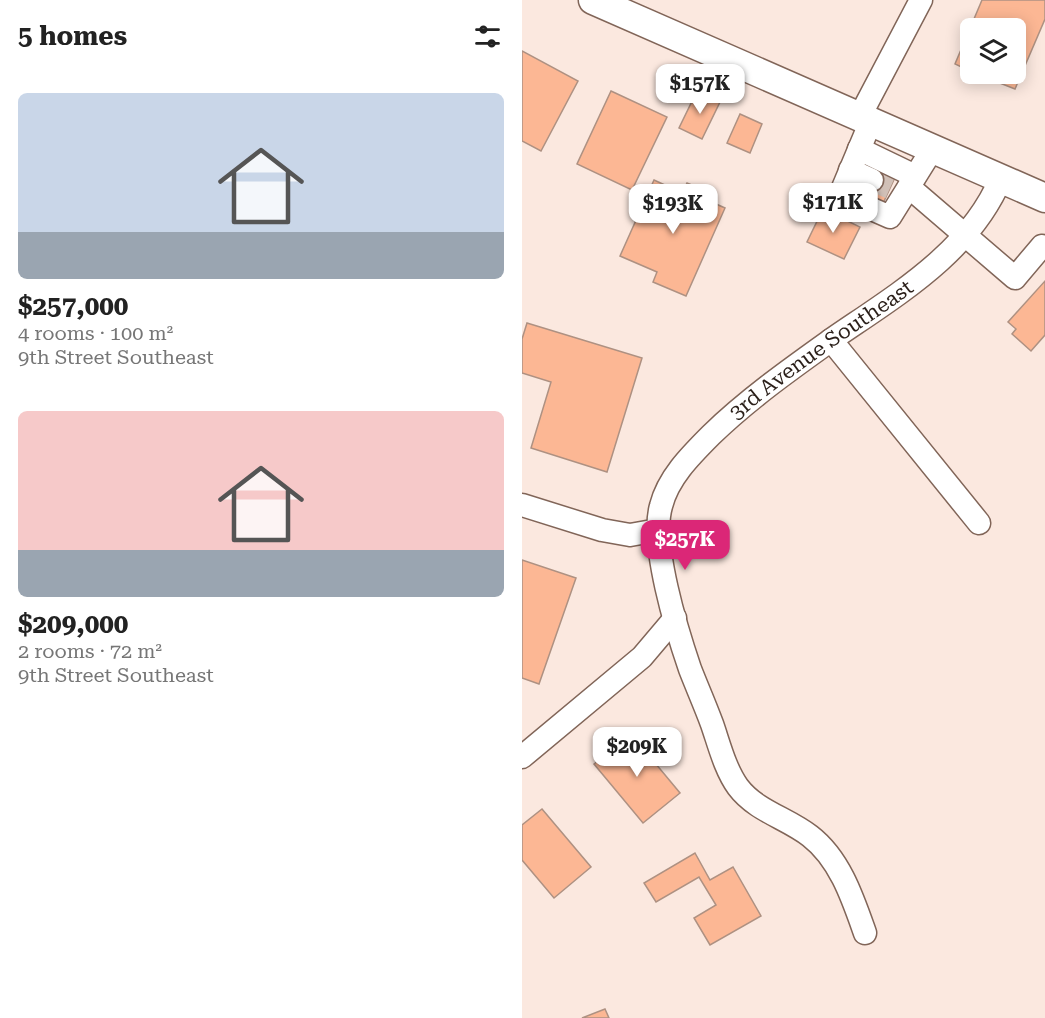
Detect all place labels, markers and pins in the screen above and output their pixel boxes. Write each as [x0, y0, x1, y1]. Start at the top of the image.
pin: $157K [658, 64, 742, 115]
pin: $171K [791, 183, 875, 234]
pin: $193K [631, 184, 715, 235]
pin: $257K [643, 520, 727, 571]
pin: $209K [595, 727, 679, 778]

